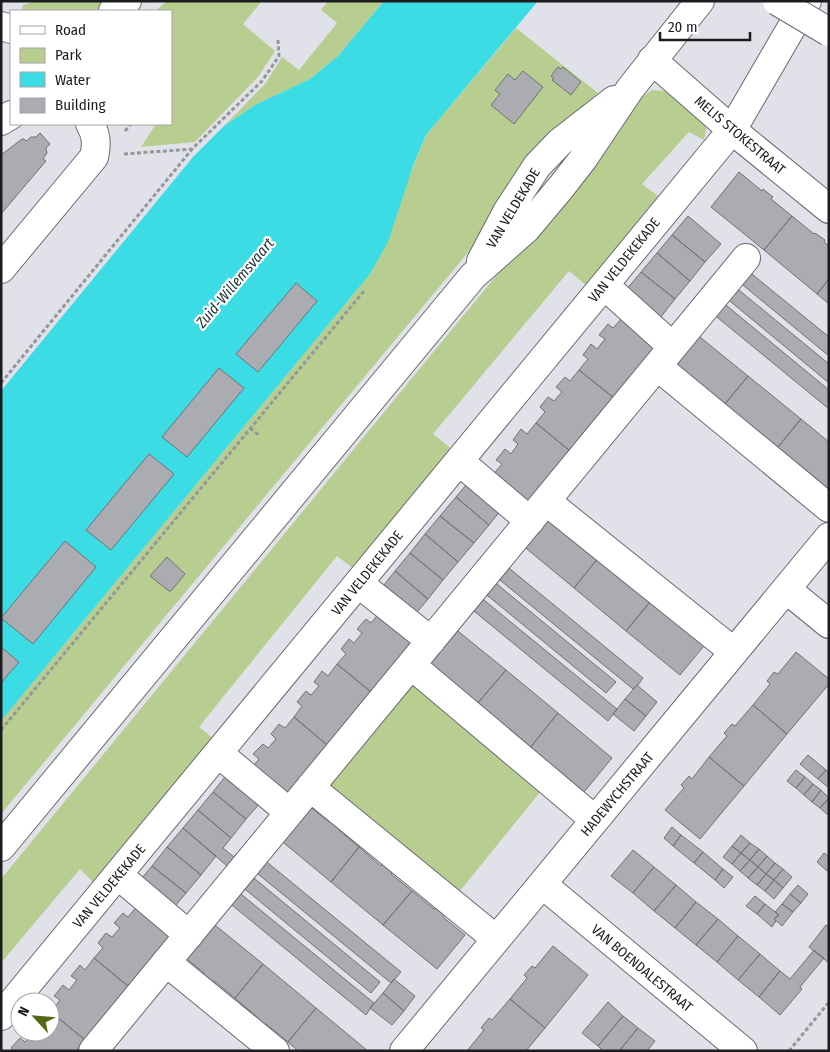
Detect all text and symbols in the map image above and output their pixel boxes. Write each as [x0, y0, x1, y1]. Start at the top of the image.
legend [10, 10, 172, 125]
scale bar [660, 10, 750, 42]
text: 20 m [668, 18, 698, 36]
text: Road [55, 21, 86, 39]
text: Park [55, 46, 82, 64]
text: Water [55, 71, 91, 89]
street label: MELIS STOKESTRAAT [691, 93, 789, 179]
text: Building [55, 96, 106, 114]
street label: VAN VELDEKADE [483, 165, 544, 251]
street label: VAN VELDEKEKADE [585, 214, 664, 306]
water label: Zuid-Willemsvaart [192, 234, 278, 332]
street label: VAN VELDEKEKADE [328, 527, 407, 619]
street label: HADEWYCHSTRAAT [577, 748, 658, 840]
street label: VAN VELDEKEKADE [69, 841, 150, 932]
street label: VAN BOENDALESTRAAT [588, 921, 696, 1016]
north arrow [10, 992, 60, 1042]
text: N [14, 1004, 33, 1019]

